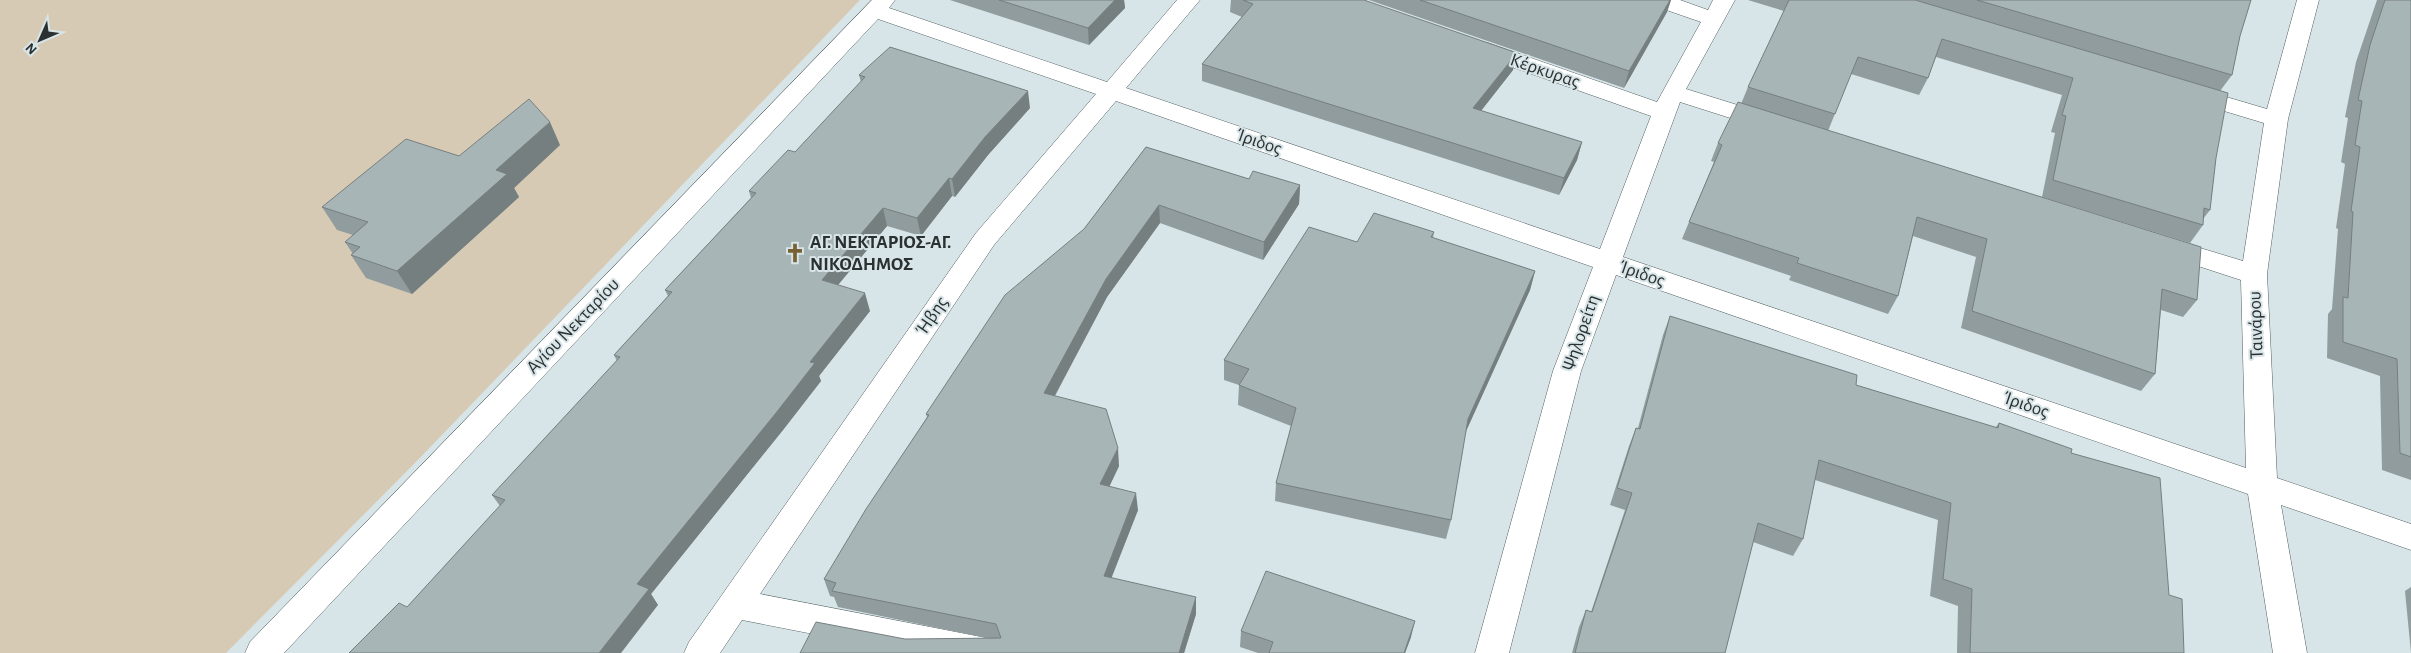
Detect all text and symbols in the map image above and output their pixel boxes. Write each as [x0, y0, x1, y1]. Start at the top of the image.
north arrow [15, 15, 65, 65]
text: N [23, 40, 40, 57]
street label: Κέρκυρας [1508, 50, 1582, 92]
street label: Ίριδος [1234, 125, 1284, 159]
place label: ΑΓ. ΝΕΚΤΑΡΙΟΣ-ΑΓ. ΝΙΚΟΔΗΜΟΣ [810, 233, 951, 274]
church icon: ΑΓ. ΝΕΚΤΑΡΙΟΣ-ΑΓ. ΝΙΚΟΔΗΜΟΣ [784, 242, 806, 264]
street label: Ίριδος [1617, 257, 1667, 291]
street label: Αγίου Νεκταρίου [523, 275, 623, 377]
street label: Ταινάρου [2245, 291, 2267, 359]
street label: Ψηλορείτη [1559, 292, 1603, 374]
street label: Ήβης [912, 293, 952, 339]
street label: Ίριδος [2001, 388, 2051, 422]

